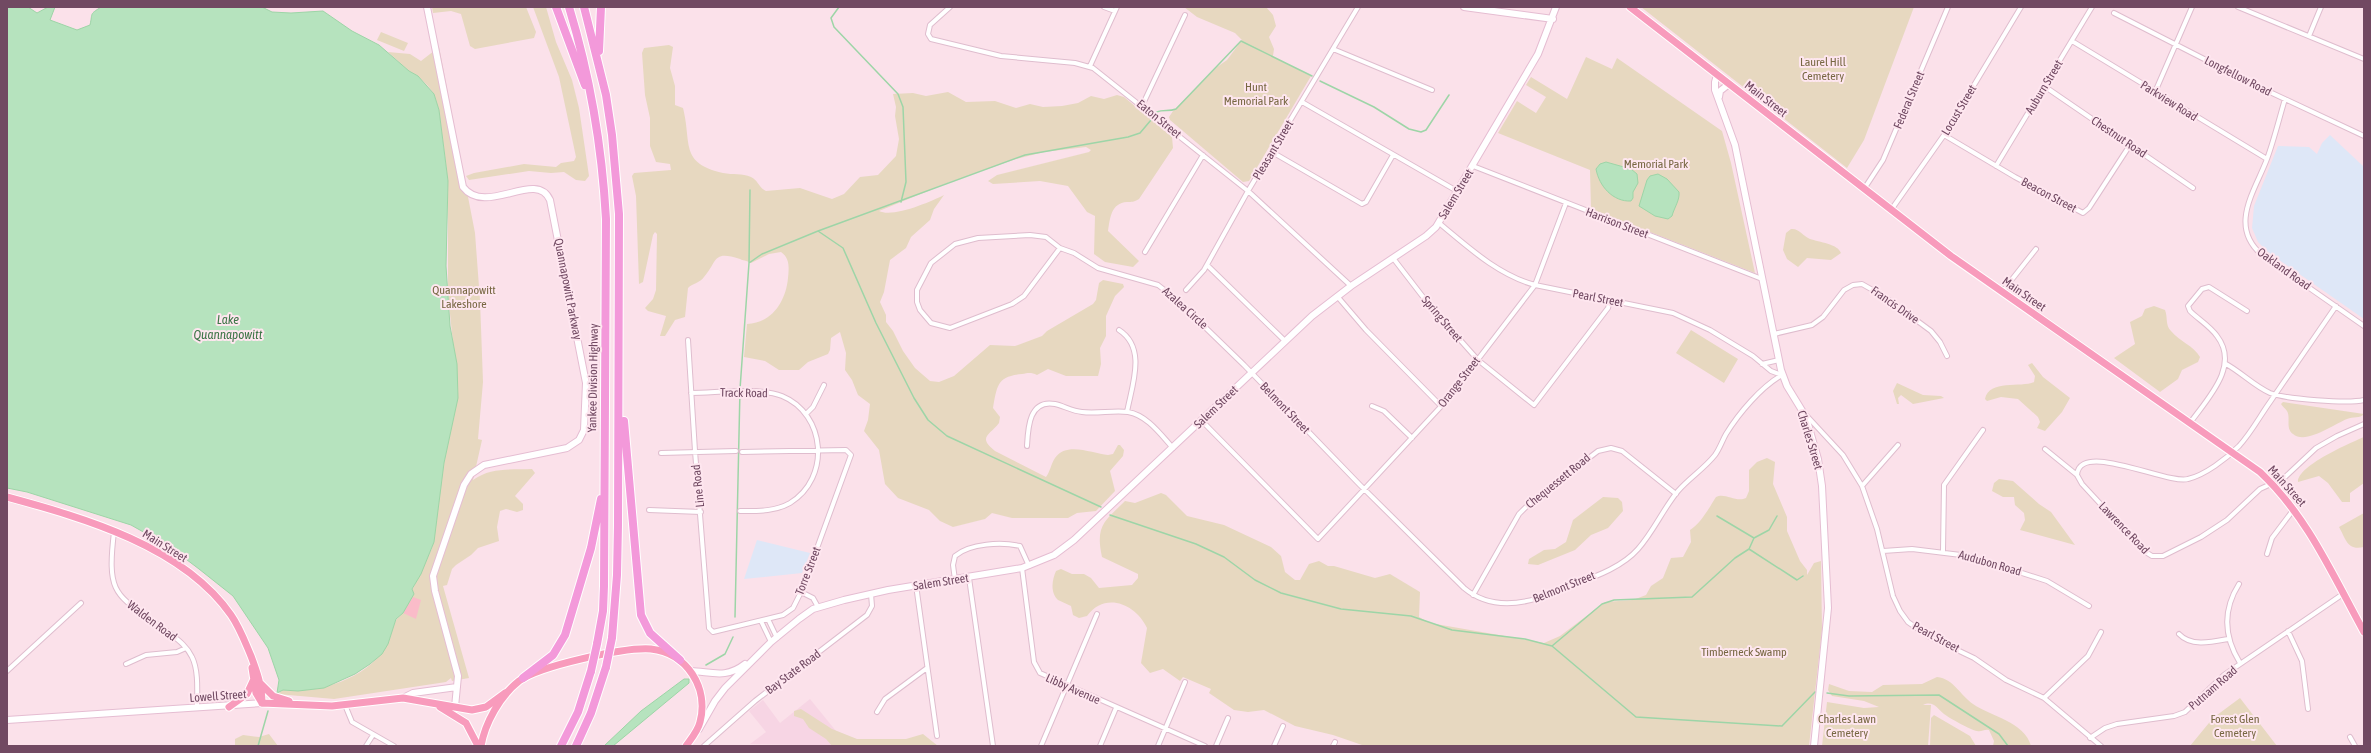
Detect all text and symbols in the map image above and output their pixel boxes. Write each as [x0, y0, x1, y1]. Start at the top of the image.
street label: Longfellow Road [2202, 53, 2274, 99]
park label: Laurel Hill Cemetery [1800, 55, 1847, 83]
street label: Auburn Street [2022, 57, 2066, 117]
street label: Federal Street [1891, 69, 1928, 131]
street label: Main Street [1742, 78, 1791, 120]
street label: Parkview Road [2138, 78, 2200, 124]
park label: Hunt Memorial Park [1224, 80, 1289, 108]
street label: Locust Street [1939, 82, 1980, 138]
street label: Eaton Street [1134, 97, 1185, 142]
street label: Chestnut Road [2089, 113, 2149, 161]
street label: Pleasant Street [1250, 117, 1297, 182]
park label: Memorial Park [1624, 157, 1689, 171]
street label: Salem Street [1436, 166, 1477, 221]
street label: Beacon Street [2019, 175, 2080, 216]
street label: Harrison Street [1584, 205, 1651, 242]
street label: Quannapowitt Parkway [551, 237, 585, 341]
street label: Oakland Road [2255, 245, 2313, 293]
street label: Main Street [1999, 274, 2049, 314]
park label: Quannapowitt Lakeshore [432, 283, 496, 311]
street label: Francis Drive [1868, 283, 1922, 327]
street label: Azalea Circle [1159, 284, 1211, 332]
street label: Pearl Street [1571, 286, 1625, 310]
street label: Spring Street [1419, 293, 1466, 345]
water label: Lake Quannapowitt [194, 312, 263, 342]
street label: Yankee Division Highway [585, 323, 601, 433]
street label: Orange Street [1435, 354, 1483, 410]
street label: Belmont Street [1257, 379, 1313, 437]
street label: Salem Street [1191, 382, 1241, 431]
street label: Track Road [720, 386, 768, 400]
street label: Charles Street [1794, 409, 1826, 472]
street label: Chequessett Road [1523, 451, 1593, 511]
street label: Main Street [2265, 463, 2309, 510]
street label: Line Road [689, 464, 707, 508]
street label: Lawrence Road [2096, 499, 2152, 557]
street label: Main Street [140, 527, 190, 566]
street label: Torre Street [792, 544, 824, 597]
street label: Audubon Road [1957, 547, 2023, 579]
street label: Belmont Street [1531, 568, 1598, 606]
street label: Salem Street [912, 571, 970, 593]
street label: Walden Road [124, 598, 180, 644]
street label: Pearl Street [1910, 619, 1962, 656]
park label: Timberneck Swamp [1701, 645, 1787, 659]
street label: Bay State Road [763, 647, 823, 697]
street label: Putnam Road [2186, 663, 2240, 713]
street label: Libby Avenue [1043, 671, 1103, 707]
street label: Lowell Street [189, 687, 247, 705]
park label: Charles Lawn Cemetery [1818, 712, 1876, 740]
park label: Forest Glen Cemetery [2210, 712, 2260, 740]

